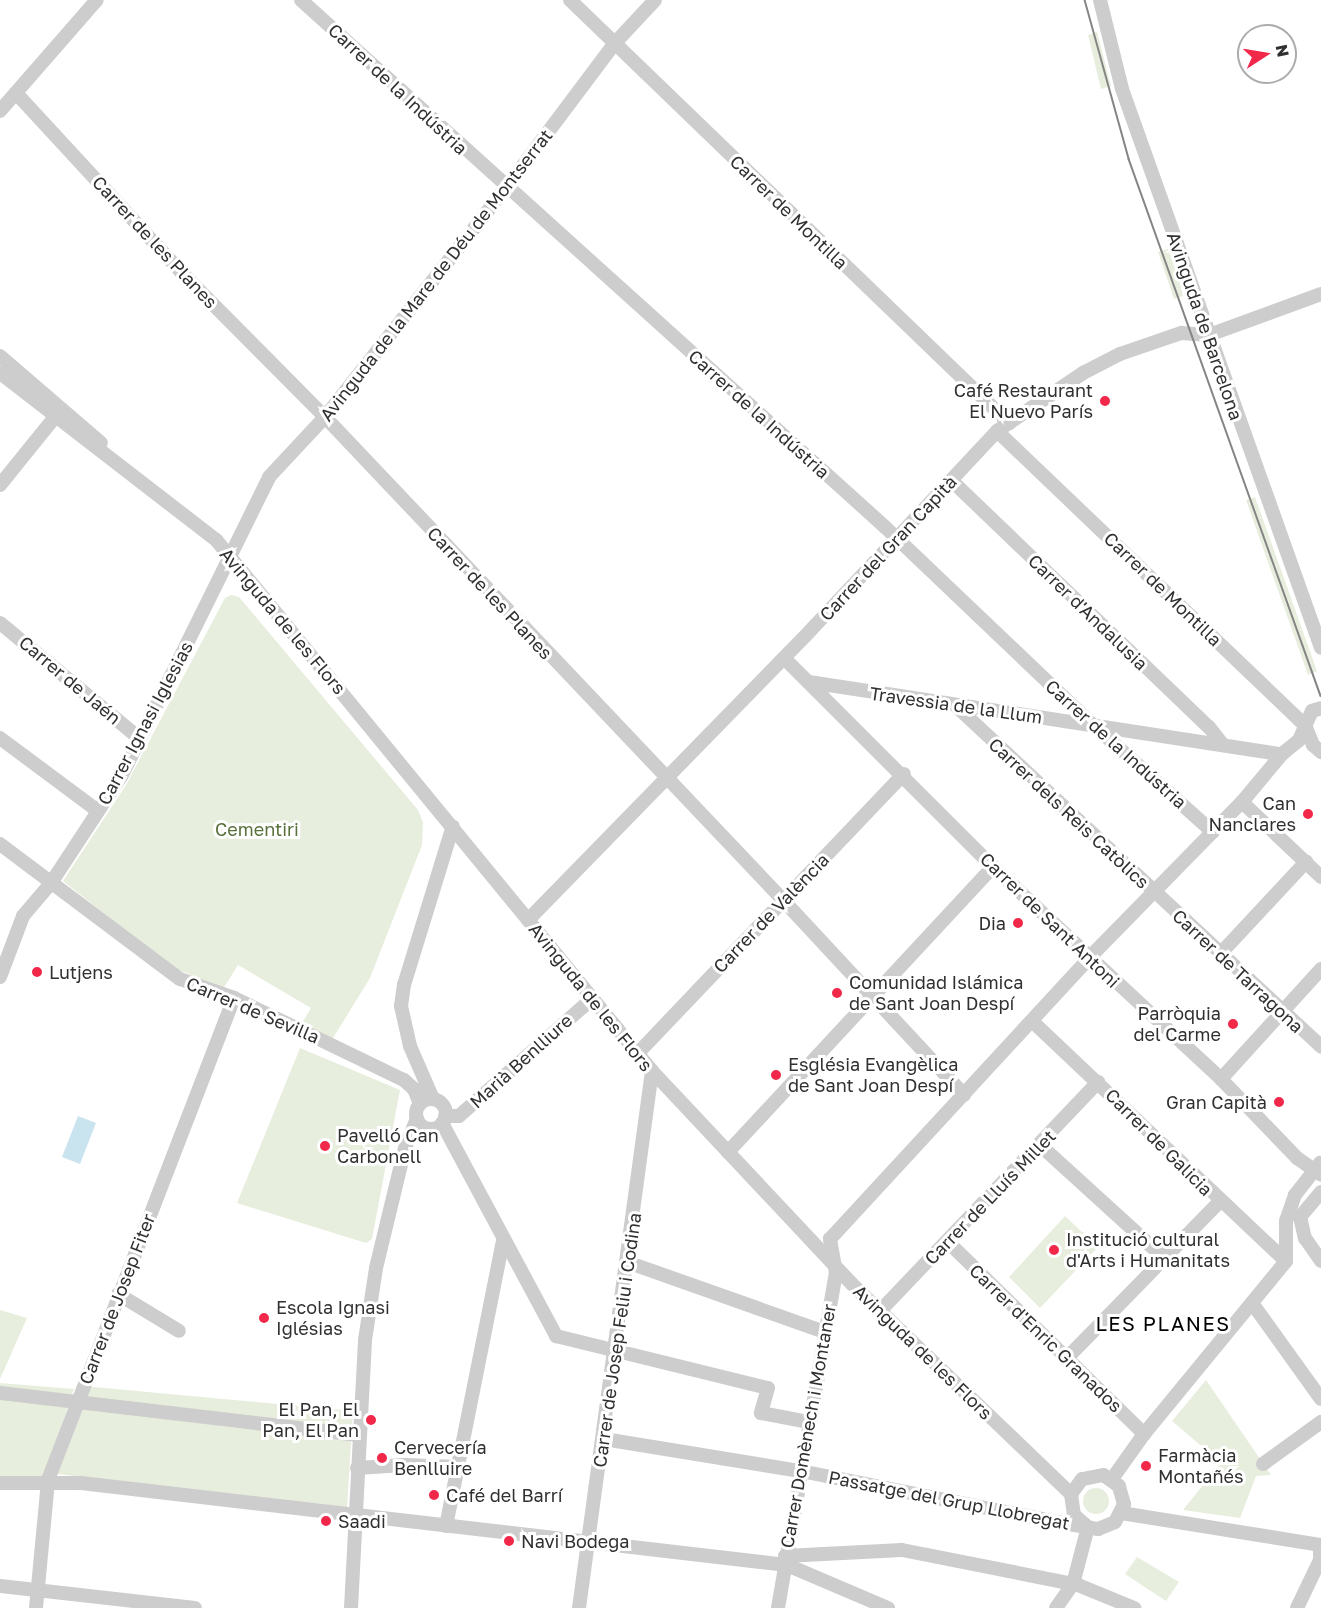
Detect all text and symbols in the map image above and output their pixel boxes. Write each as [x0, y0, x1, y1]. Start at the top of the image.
street label: Carrer de la Indústria [324, 19, 472, 159]
north arrow [1237, 24, 1297, 84]
text: N [1272, 43, 1294, 59]
street label: Avinguda de la Mare de Déu de Montserrat [315, 125, 557, 425]
street label: Carrer de Montilla [726, 150, 852, 274]
street label: Carrer de les Planes [88, 171, 222, 313]
street label: Avinguda de Barcelona [1163, 229, 1247, 423]
street label: Carrer de la Indústria [684, 345, 834, 483]
place label: Café Restaurant El Nuevo París [954, 380, 1093, 422]
marker: Café Restaurant El Nuevo París [1098, 394, 1112, 408]
street label: Carrer del Gran Capità [815, 471, 961, 625]
street label: Carrer de les Planes [423, 522, 557, 664]
street label: Carrer de Montilla [1100, 527, 1226, 651]
street label: Avinguda de les Flors [215, 543, 351, 699]
street label: Carrer d'Andalusia [1024, 550, 1152, 674]
street label: Carrer de Jaén [15, 631, 125, 729]
street label: Carrer Ignasi Iglesias [93, 638, 197, 808]
street label: Carrer de la Indústria [1041, 675, 1191, 813]
street label: Travessia de la Llum [868, 682, 1044, 728]
street label: Carrer dels Reis Catòlics [984, 733, 1154, 893]
place label: Can Nanclares [1209, 793, 1296, 836]
marker: Can Nanclares [1301, 807, 1315, 821]
park label: Cementiri [215, 818, 299, 840]
street label: Carrer de Sant Antoni [976, 848, 1124, 992]
street label: Carrer de València [709, 849, 833, 977]
street label: Carrer de Tarragona [1168, 905, 1308, 1037]
place label: Dia [978, 912, 1006, 934]
marker: Dia [1011, 916, 1025, 930]
street label: Avinguda de les Flors [525, 919, 657, 1075]
place label: Lutjens [49, 961, 113, 983]
marker: Lutjens [30, 965, 44, 979]
street label: Carrer de Sevilla [183, 972, 323, 1048]
place label: Comunidad Islámica de Sant Joan Despí [849, 972, 1023, 1014]
marker: Comunidad Islámica de Sant Joan Despí [830, 986, 844, 1000]
place label: Parròquia del Carme [1133, 1003, 1221, 1046]
street label: Marià Benlliure [465, 1009, 577, 1113]
marker: Parròquia del Carme [1226, 1017, 1240, 1031]
place label: Església Evangèlica de Sant Joan Despí [788, 1054, 958, 1096]
marker: Església Evangèlica de Sant Joan Despí [769, 1068, 783, 1082]
street label: Carrer de Galicia [1101, 1084, 1217, 1200]
place label: Gran Capità [1166, 1091, 1267, 1113]
marker: Gran Capità [1272, 1095, 1286, 1109]
place label: Pavelló Can Carbonell [337, 1125, 439, 1168]
street label: Carrer de Lluís Millet [920, 1125, 1060, 1269]
marker: Pavelló Can Carbonell [318, 1139, 332, 1153]
street label: Carrer de Josep Fiter [75, 1211, 159, 1387]
street label: Carrer de Josep Feliu i Codina [588, 1211, 646, 1469]
place label: Institució cultural d'Arts i Humanitats [1066, 1229, 1230, 1272]
marker: Institució cultural d'Arts i Humanitats [1047, 1243, 1061, 1257]
street label: Carrer d'Enric Granados [965, 1259, 1127, 1417]
street label: Avinguda de les Flors [849, 1280, 997, 1424]
place label: Escola Ignasi Iglésias [276, 1297, 390, 1340]
street label: Carrer Domènech i Montaner [776, 1302, 840, 1550]
marker: Escola Ignasi Iglésias [257, 1311, 271, 1325]
district label: LES PLANES [1095, 1311, 1231, 1335]
place label: El Pan, El Pan, El Pan [262, 1399, 359, 1442]
marker: El Pan, El Pan, El Pan [364, 1413, 378, 1427]
place label: Cervecería Benlluire [394, 1437, 487, 1480]
place label: Farmàcia Montañés [1158, 1445, 1244, 1488]
marker: Cervecería Benlluire [375, 1451, 389, 1465]
marker: Farmàcia Montañés [1139, 1459, 1153, 1473]
street label: Passatge del Grup Llobregat [827, 1466, 1071, 1534]
place label: Café del Barrí [446, 1484, 563, 1506]
marker: Café del Barrí [427, 1488, 441, 1502]
place label: Saadi [338, 1510, 386, 1532]
marker: Saadi [319, 1514, 333, 1528]
place label: Navi Bodega [521, 1530, 630, 1552]
marker: Navi Bodega [502, 1534, 516, 1548]

